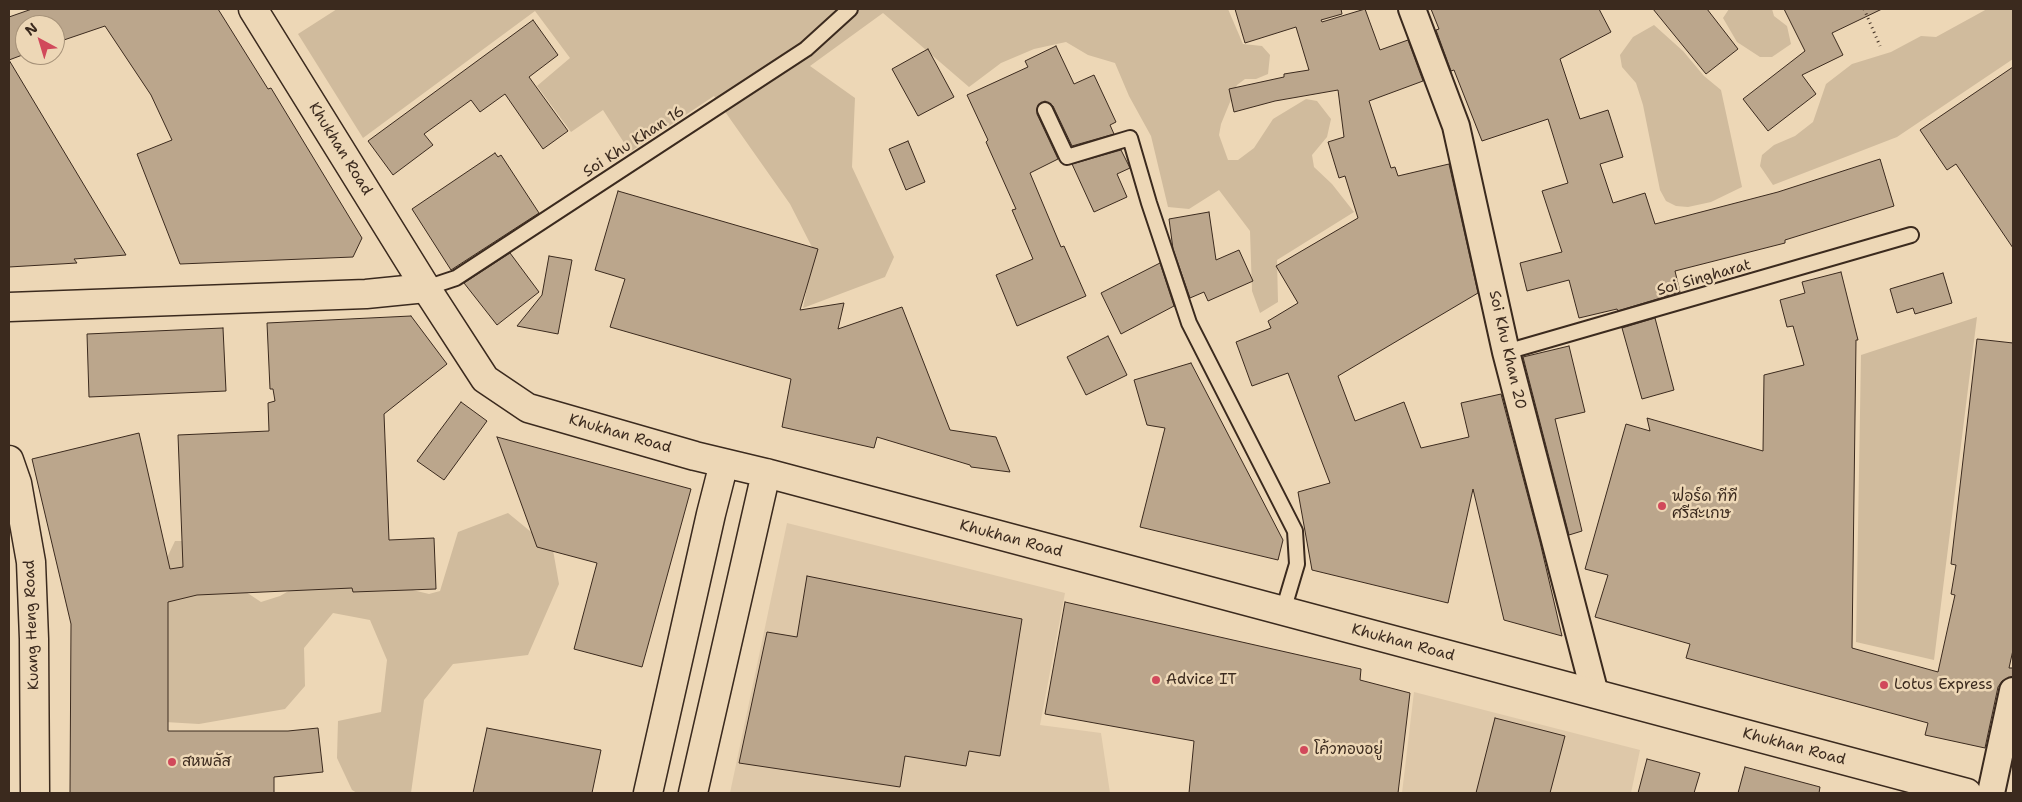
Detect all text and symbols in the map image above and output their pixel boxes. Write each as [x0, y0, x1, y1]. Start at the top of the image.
north arrow [15, 15, 65, 65]
text: N [21, 19, 41, 40]
street label: Khukhan Road [304, 99, 376, 199]
street label: Soi Khu Khan 16 [580, 103, 688, 181]
street label: Soi Singharat [1655, 256, 1753, 300]
street label: Soi Khu Khan 20 [1485, 289, 1529, 411]
street label: Khukhan Road [567, 411, 673, 457]
place label: ฟอร์ด ทีที ศรีสะเกษ [1672, 488, 1738, 523]
marker: ฟอร์ด ทีที ศรีสะเกษ [1656, 500, 1668, 512]
street label: Khukhan Road [958, 517, 1064, 561]
street label: Kuang Heng Road [21, 560, 43, 690]
street label: Khukhan Road [1350, 621, 1456, 665]
place label: Advice IT [1166, 671, 1237, 689]
marker: Advice IT [1150, 674, 1162, 686]
place label: Lotus Express [1894, 676, 1993, 694]
marker: Lotus Express [1878, 679, 1890, 691]
street label: Khukhan Road [1741, 725, 1847, 769]
place label: โค้วทองอยู่ [1314, 741, 1383, 759]
marker: โค้วทองอยู่ [1298, 744, 1310, 756]
place label: สหพลัส [182, 753, 231, 771]
marker: สหพลัส [166, 756, 178, 768]

